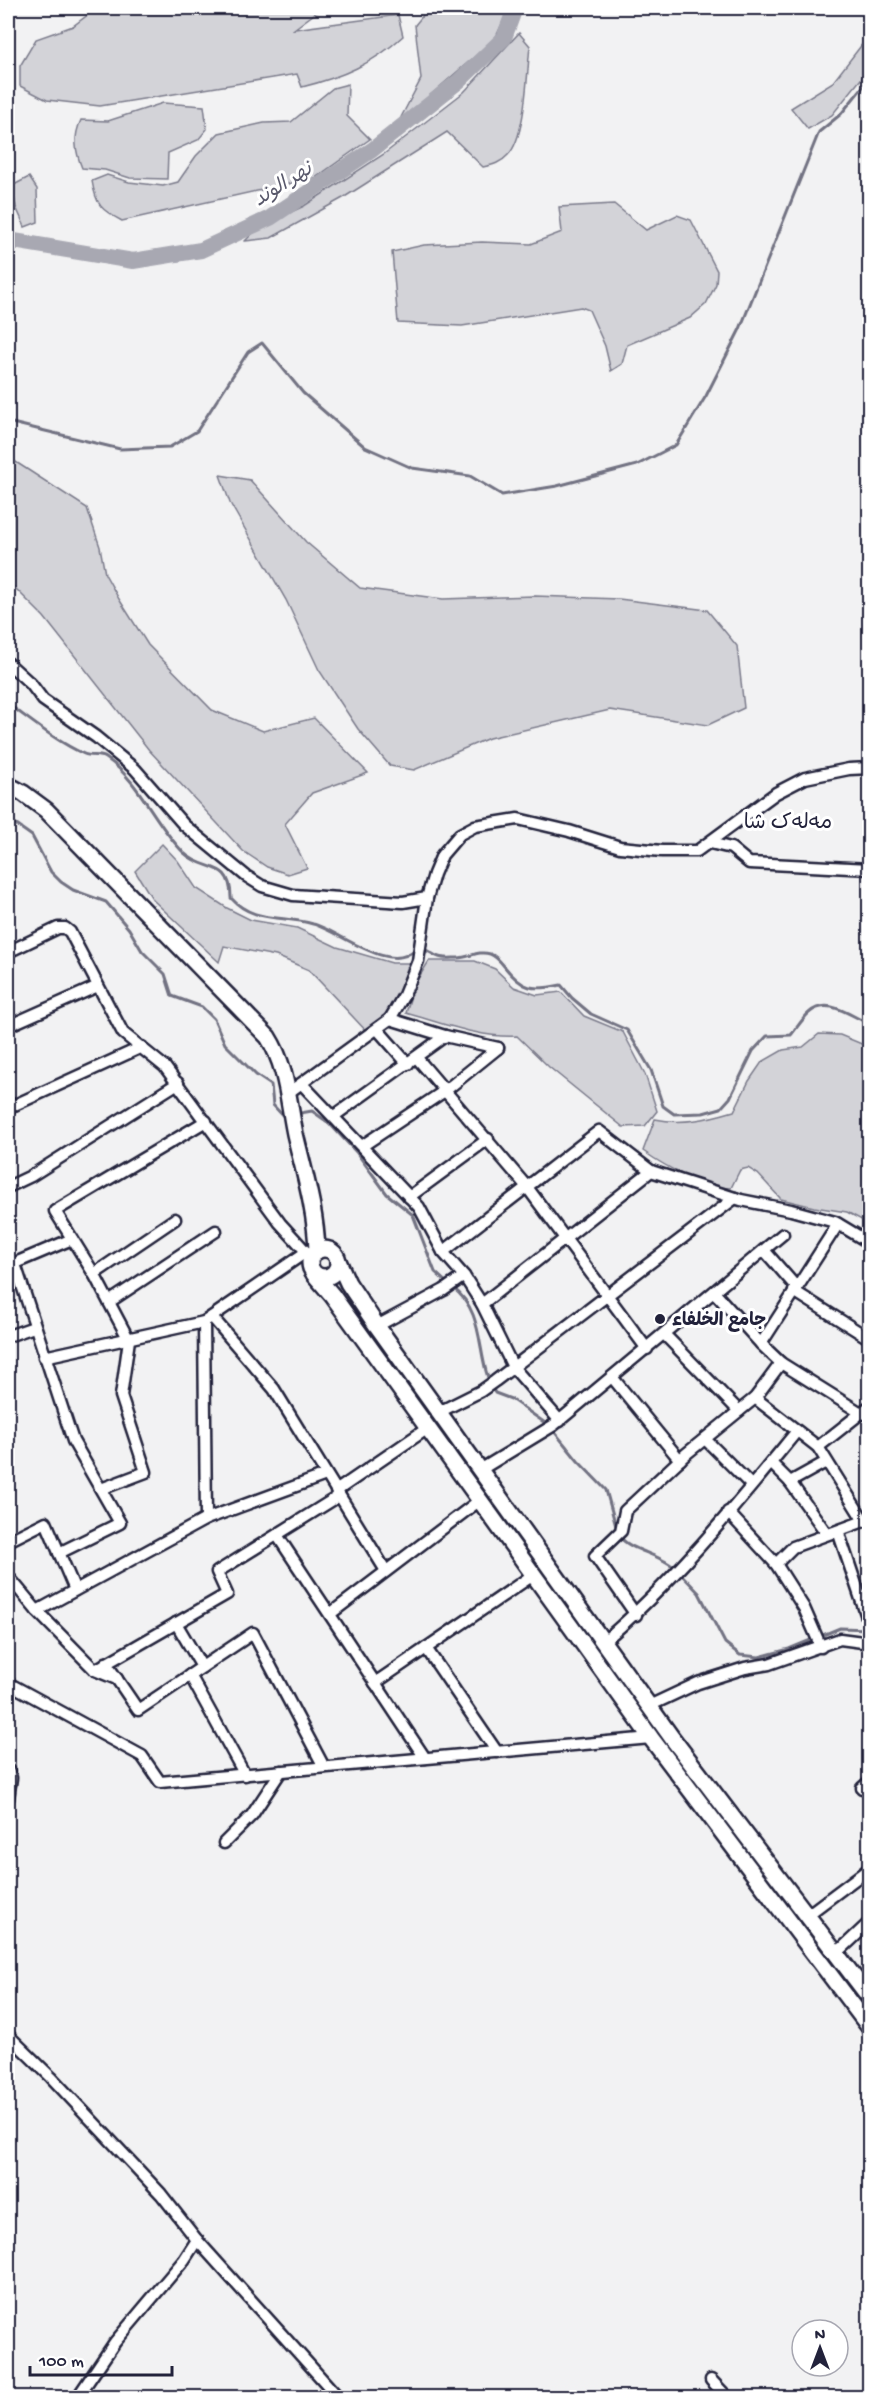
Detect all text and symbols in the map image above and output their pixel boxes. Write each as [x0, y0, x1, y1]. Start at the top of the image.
water label: نهر الوند [250, 157, 320, 213]
district label: مەلەک شا [744, 812, 832, 837]
place label: جامع الخلفاء [672, 1311, 766, 1332]
marker: جامع الخلفاء [653, 1312, 667, 1326]
north arrow [790, 2318, 850, 2378]
text: N [815, 2327, 826, 2346]
scale bar [30, 2339, 172, 2377]
text: 100 m [38, 2352, 84, 2373]

